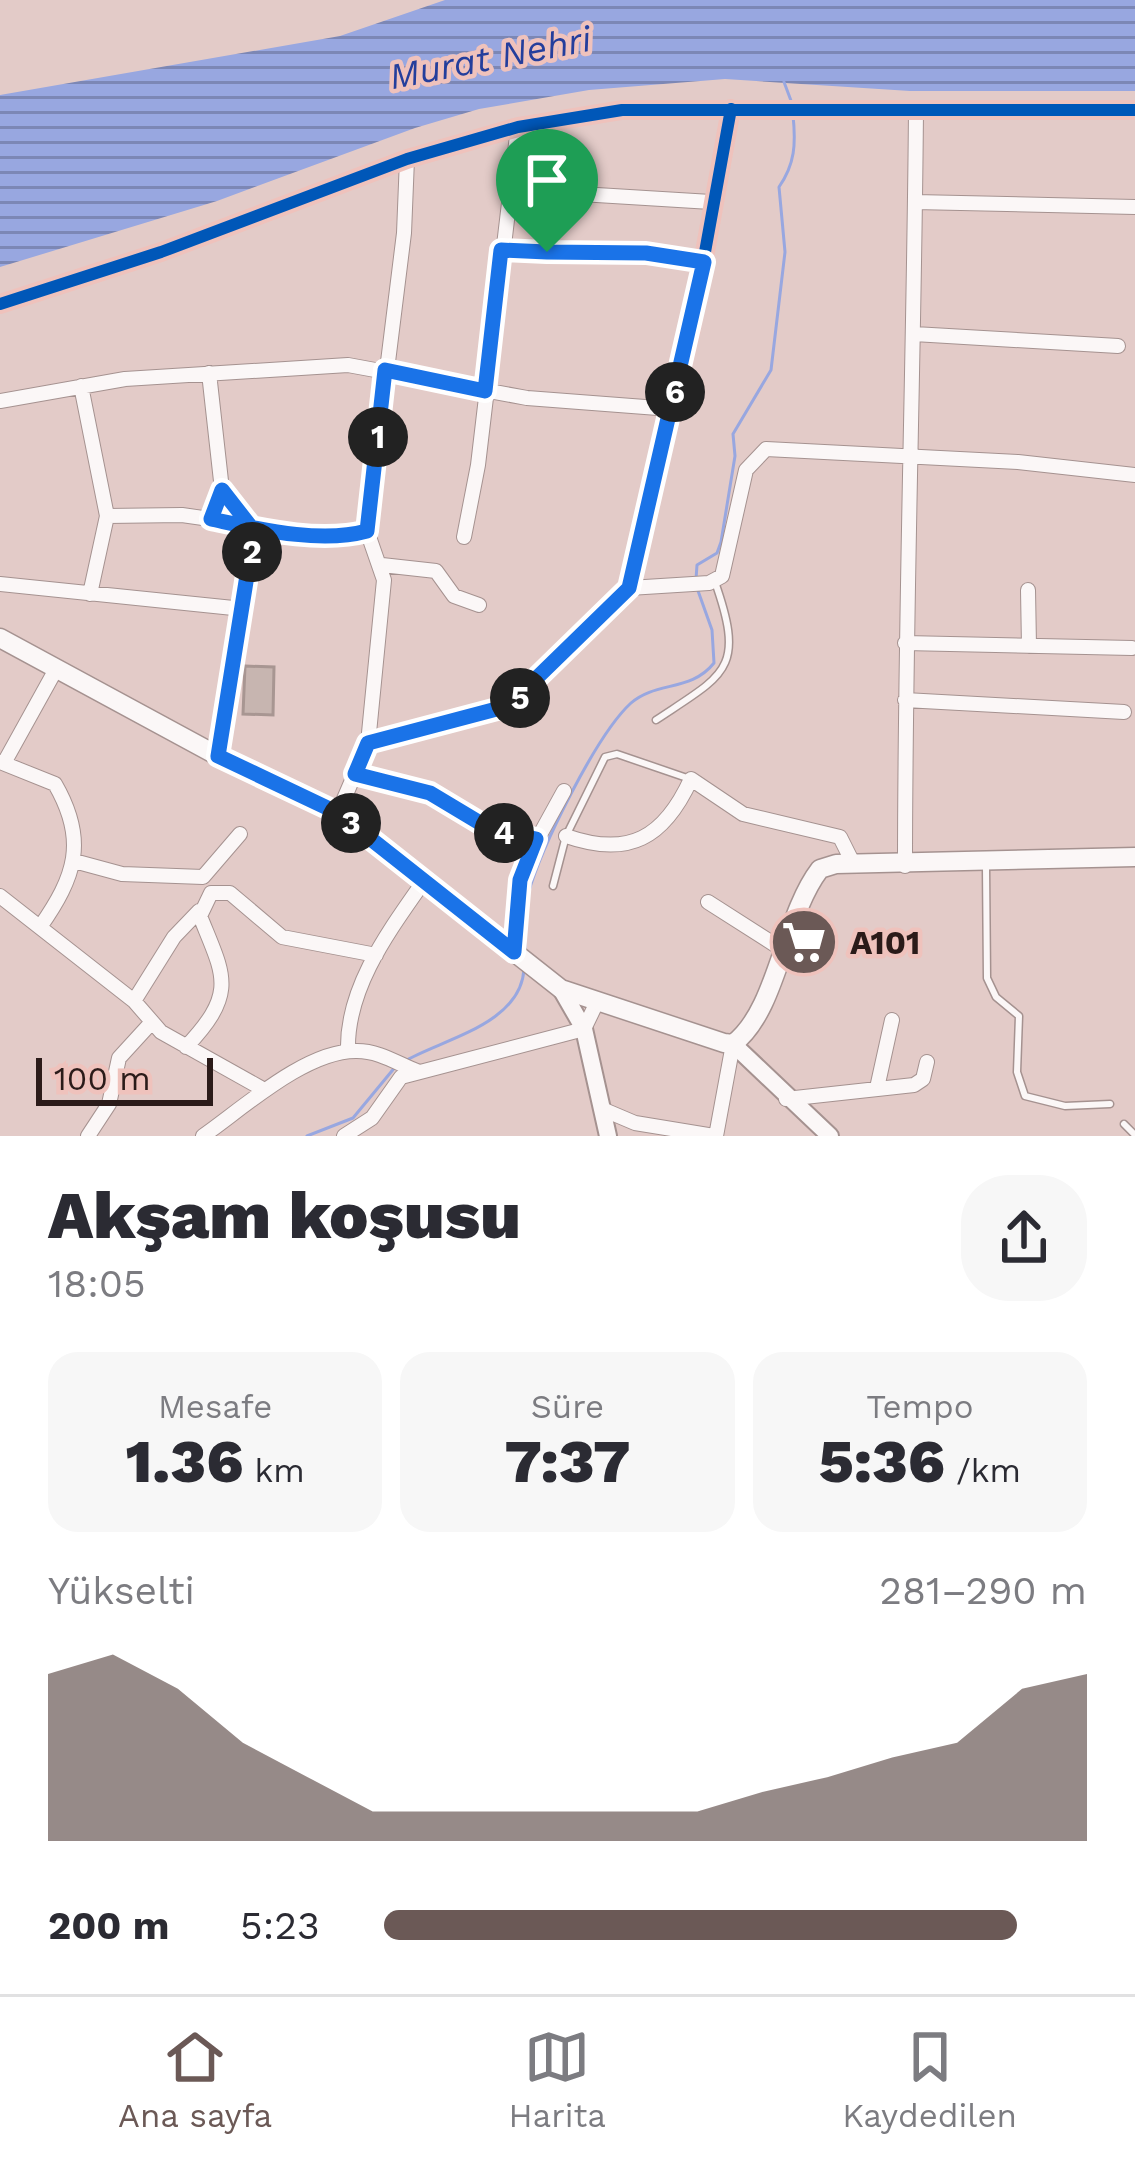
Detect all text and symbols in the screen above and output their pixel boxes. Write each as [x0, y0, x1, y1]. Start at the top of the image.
water label: Murat Nehri [386, 18, 596, 98]
pin [496, 129, 598, 252]
icon: arrive [514, 147, 580, 213]
pin: 6 [645, 362, 705, 422]
text: 6 [665, 372, 685, 411]
pin: 1 [348, 407, 408, 467]
text: 1 [371, 417, 385, 456]
pin: 2 [222, 522, 282, 582]
text: 2 [242, 532, 262, 571]
pin: 5 [490, 668, 550, 728]
text: 5 [510, 678, 530, 717]
pin: 3 [321, 793, 381, 853]
text: 3 [341, 803, 361, 842]
pin: 4 [474, 803, 534, 863]
text: 4 [493, 813, 515, 852]
supermarket icon: A101 [769, 907, 839, 977]
place label: A101 [850, 923, 920, 962]
scale bar [36, 1052, 213, 1105]
text: 100 m [54, 1059, 151, 1098]
button: share [961, 1175, 1087, 1301]
text: Akşam koşusu [48, 1177, 521, 1254]
text: 18:05 [48, 1261, 146, 1306]
text: Mesafe [158, 1387, 272, 1426]
text: Süre [531, 1387, 604, 1426]
text: Tempo [866, 1387, 973, 1426]
text: 1.36 [126, 1426, 243, 1497]
text: 7:37 [504, 1426, 631, 1497]
text: 5:36 [819, 1426, 945, 1497]
text: km [243, 1451, 305, 1490]
text: /km [945, 1451, 1021, 1490]
text: Yükselti [48, 1568, 195, 1613]
text: 281–290 m [879, 1568, 1087, 1613]
text: 200 m [48, 1903, 169, 1948]
text: 5:23 [240, 1903, 320, 1948]
tab: Ana sayfa [118, 2024, 272, 2135]
tab: Harita [509, 2024, 606, 2135]
tab: Kaydedilen [842, 2024, 1017, 2135]

